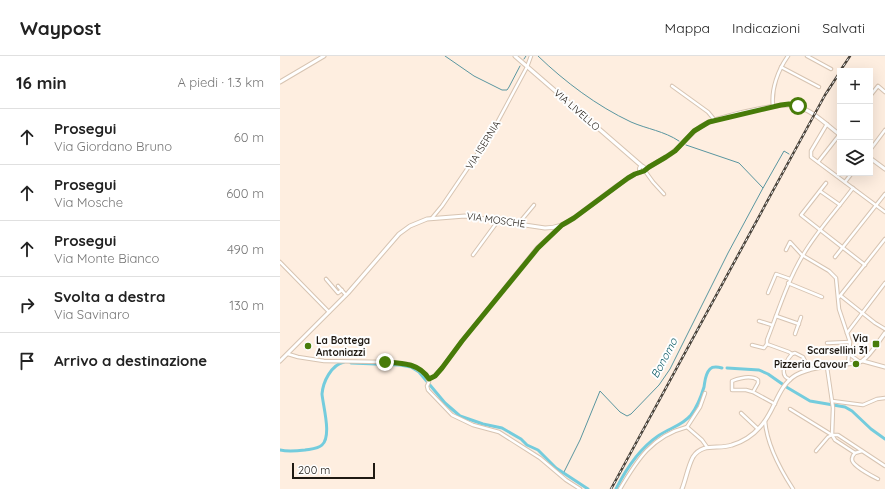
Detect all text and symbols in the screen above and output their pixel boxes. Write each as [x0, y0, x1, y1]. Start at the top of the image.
text: Waypost [20, 16, 102, 40]
text: Mappa [665, 19, 710, 37]
text: Indicazioni [732, 19, 800, 37]
text: Salvati [822, 19, 865, 37]
map controls [837, 68, 873, 176]
button: + [837, 68, 873, 104]
text: 16 min [16, 72, 67, 93]
text: A piedi · 1.3 km [177, 74, 264, 90]
street label: VIA LIVELLO [551, 86, 603, 134]
route start [789, 97, 807, 115]
button: − [837, 104, 873, 140]
street label: VIA ISERNIA [463, 118, 503, 172]
text: Prosegui [54, 119, 116, 138]
icon: ahead [16, 126, 38, 148]
text: 60 m [234, 129, 264, 145]
text: Via Giordano Bruno [54, 138, 172, 154]
button: layers [837, 140, 873, 176]
text: Prosegui [54, 175, 116, 194]
icon: ahead [16, 182, 38, 204]
text: 600 m [226, 185, 264, 201]
text: Via Mosche [54, 194, 123, 210]
street label: VIA MOSCHE [466, 209, 527, 231]
text: Prosegui [54, 231, 116, 250]
icon: ahead [16, 238, 38, 260]
text: 490 m [227, 241, 264, 257]
text: Via Monte Bianco [54, 250, 159, 266]
text: Svolta a destra [54, 287, 165, 306]
icon: right [16, 294, 38, 316]
text: 130 m [229, 297, 264, 313]
text: Via Savinaro [54, 306, 130, 322]
place label: Via Scarsellini 31 [807, 332, 868, 357]
place label: La Bottega Antoniazzi [316, 334, 370, 359]
water label: Bonomo [648, 334, 681, 380]
marker: Via Scarsellini 31 [871, 339, 881, 349]
marker: La Bottega Antoniazzi [303, 341, 313, 351]
icon: arrive [16, 350, 38, 372]
text: Arrivo a destinazione [54, 351, 207, 370]
route end [376, 353, 394, 371]
place label: Pizzeria Cavour [774, 358, 849, 371]
marker: Pizzeria Cavour [851, 359, 861, 369]
scale bar [292, 461, 375, 480]
text: 200 m [298, 463, 330, 477]

